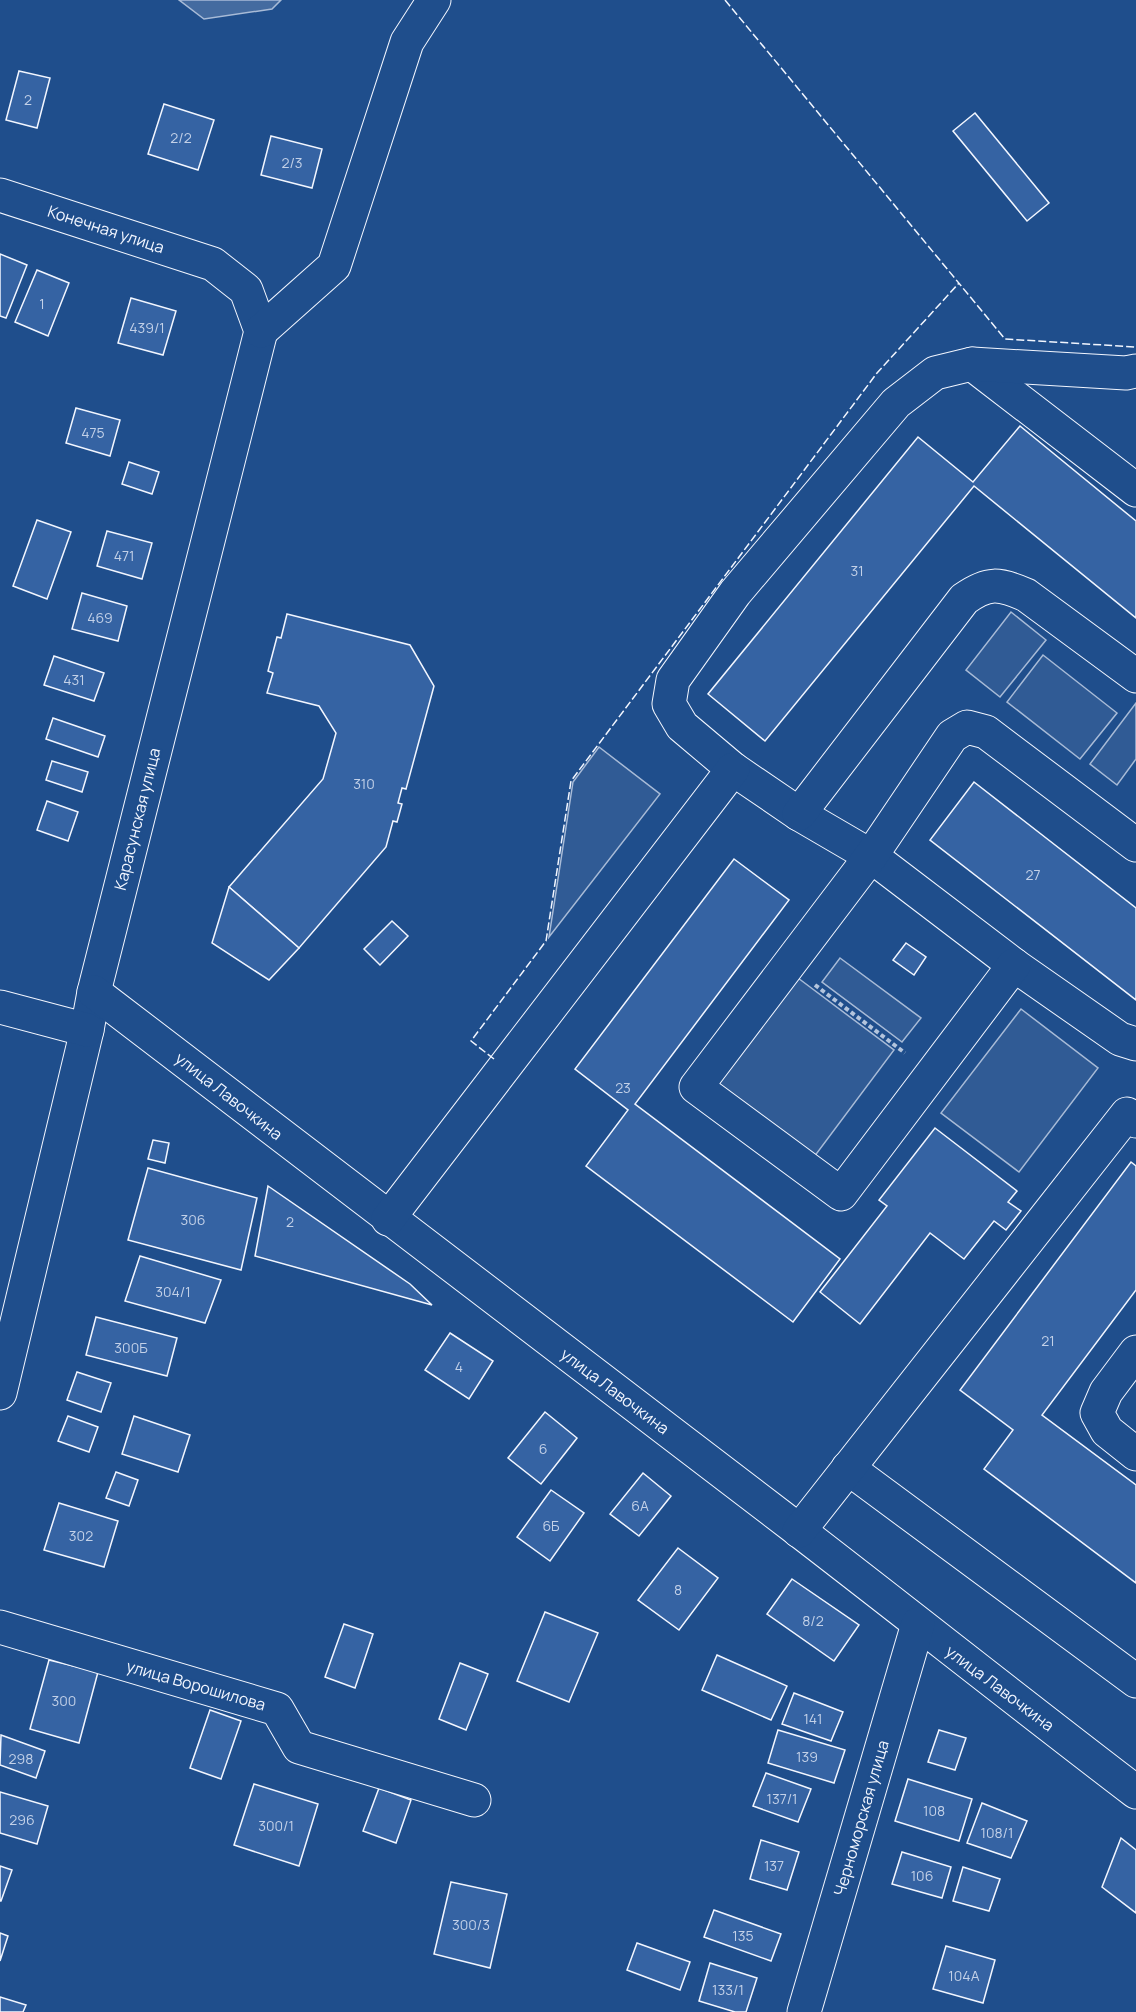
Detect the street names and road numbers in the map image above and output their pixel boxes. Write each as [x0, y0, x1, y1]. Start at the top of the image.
street label: Конечная улица [45, 200, 167, 258]
street label: Карасунская улица [109, 745, 165, 893]
street label: улица Лавочкина [171, 1047, 287, 1145]
street label: улица Лавочкина [556, 1343, 674, 1439]
street label: улица Лавочкина [941, 1640, 1059, 1736]
street label: улица Ворошилова [124, 1655, 268, 1715]
street label: Черноморская улица [828, 1738, 894, 1898]

